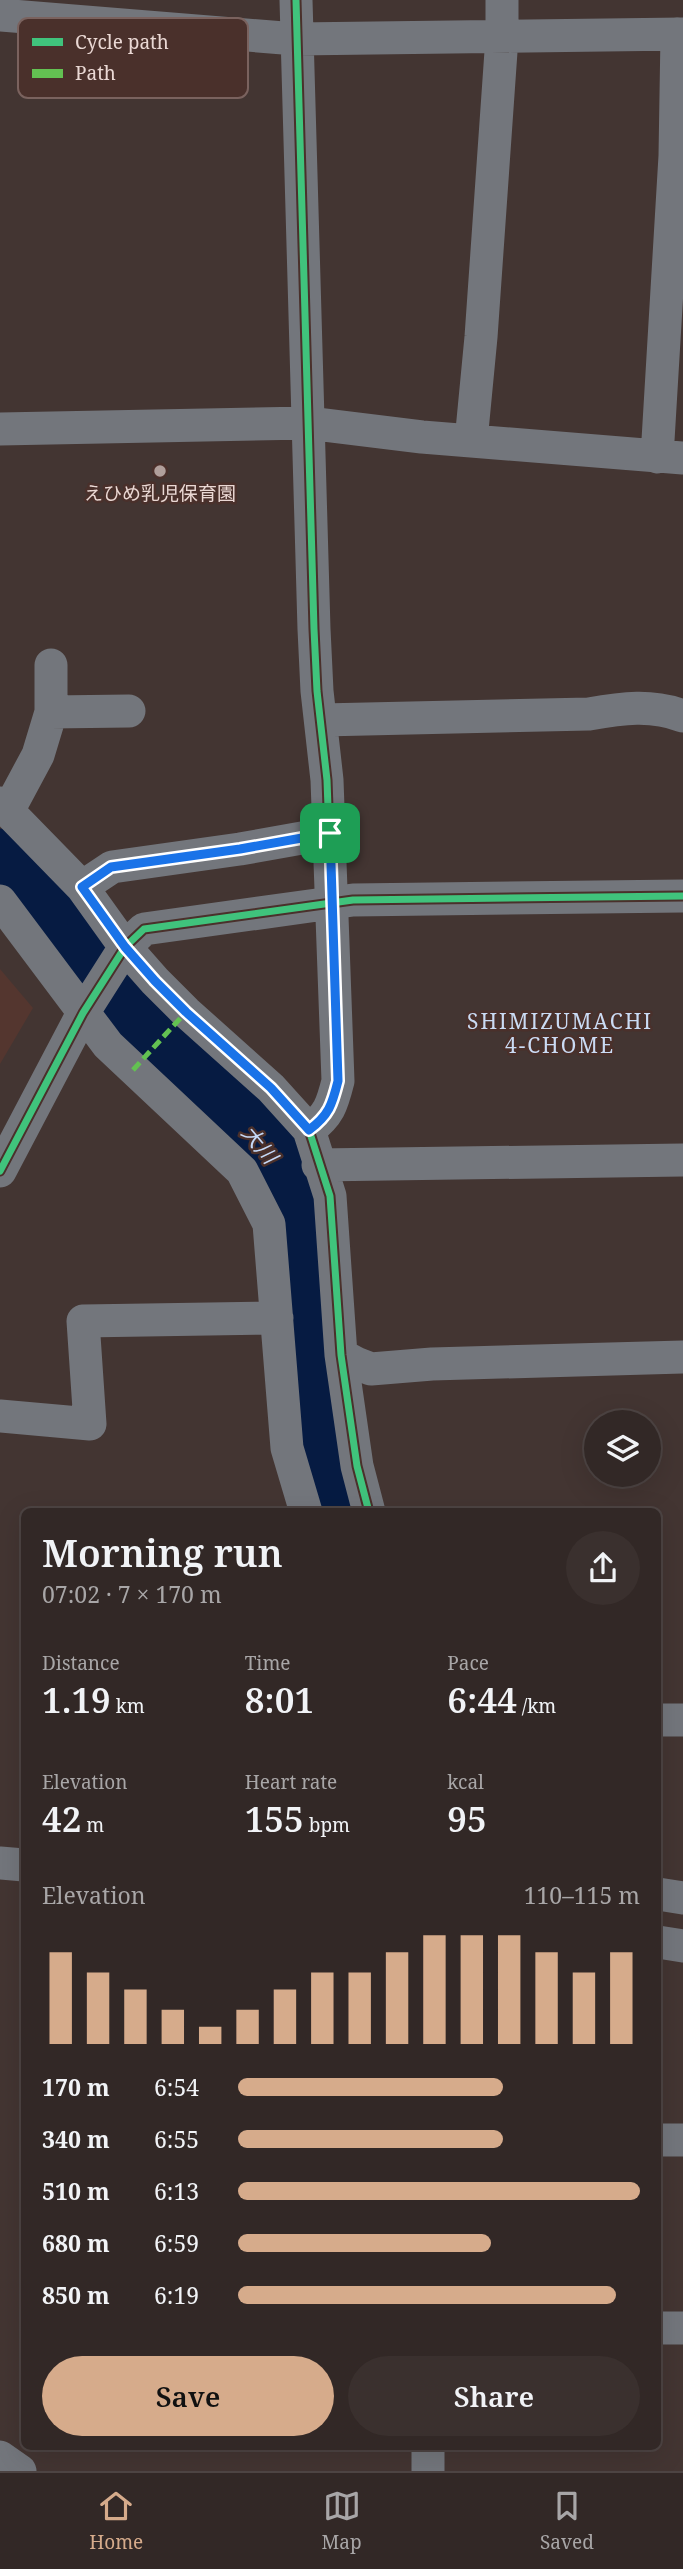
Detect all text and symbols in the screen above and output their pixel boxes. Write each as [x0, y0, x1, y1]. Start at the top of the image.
legend [18, 18, 248, 98]
text: Cycle path [75, 29, 169, 55]
text: Path [75, 60, 116, 86]
marker: えひめ乳児保育園 [152, 463, 168, 479]
place label: えひめ乳児保育園 [84, 480, 236, 506]
pin [300, 803, 360, 863]
icon: arrive [311, 814, 349, 852]
district label: SHIMIZUMACHI 4-CHOME [467, 1007, 653, 1059]
water label: 大川 [236, 1119, 286, 1171]
map controls [584, 1410, 661, 1487]
button: layers [584, 1410, 661, 1487]
text: Morning run [42, 1526, 283, 1578]
button: share [566, 1531, 640, 1605]
text: 07:02 · 7 × 170 m [42, 1578, 222, 1610]
text: Distance [42, 1650, 120, 1676]
text: Time [245, 1650, 291, 1676]
text: Pace [447, 1650, 489, 1676]
text: 1.19 [42, 1676, 111, 1723]
text: 8:01 [245, 1676, 314, 1723]
text: 6:44 [447, 1676, 517, 1723]
text: km [111, 1693, 145, 1719]
text: /km [517, 1693, 556, 1719]
text: Elevation [42, 1769, 128, 1795]
text: Heart rate [245, 1769, 337, 1795]
text: kcal [447, 1769, 484, 1795]
text: 42 [42, 1795, 81, 1842]
text: 155 [245, 1795, 304, 1842]
text: 95 [447, 1795, 487, 1842]
text: m [81, 1812, 104, 1838]
text: bpm [304, 1812, 350, 1838]
text: Elevation [42, 1879, 146, 1911]
text: 110–115 m [524, 1879, 640, 1911]
text: 170 m [42, 2071, 110, 2103]
text: 6:54 [154, 2071, 199, 2103]
text: 340 m [42, 2123, 110, 2155]
text: 6:55 [154, 2123, 199, 2155]
text: 510 m [42, 2175, 110, 2207]
text: 6:13 [154, 2175, 199, 2207]
text: 680 m [42, 2227, 110, 2259]
text: 6:59 [154, 2227, 199, 2259]
text: 850 m [42, 2279, 110, 2311]
text: 6:19 [154, 2279, 199, 2311]
button: Save [42, 2356, 334, 2436]
button: Share [348, 2356, 640, 2436]
tab: Home [89, 2487, 143, 2555]
tab: Map [322, 2487, 362, 2555]
tab: Saved [540, 2487, 594, 2555]

